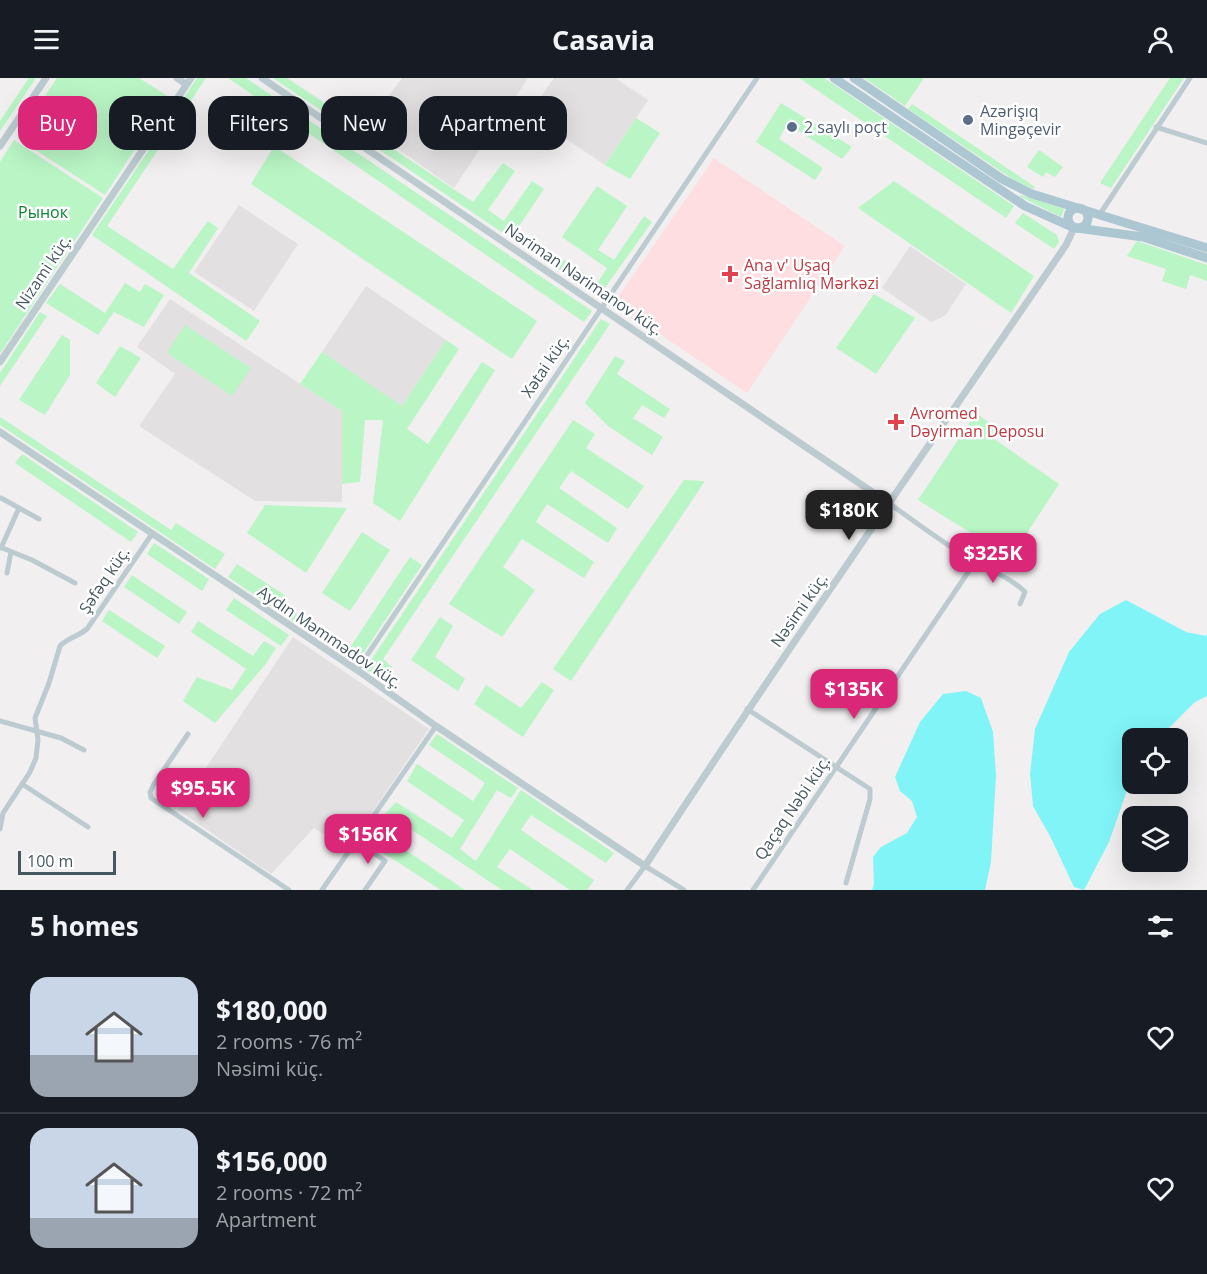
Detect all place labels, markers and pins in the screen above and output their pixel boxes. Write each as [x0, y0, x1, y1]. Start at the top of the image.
place label: Azərişıq Mingəçevir [980, 100, 1062, 140]
marker: Azərişıq Mingəçevir [961, 113, 975, 127]
place label: 2 saylı poçt [804, 116, 887, 138]
marker: 2 saylı poçt [785, 120, 799, 134]
place label: Ana v' Uşaq Sağlamlıq Mərkəzi [744, 254, 879, 294]
marker: Ana v' Uşaq Sağlamlıq Mərkəzi [721, 265, 739, 283]
place label: Avromed Dəyirman Deposu [910, 402, 1044, 442]
marker: Avromed Dəyirman Deposu [887, 413, 905, 431]
pin: $180K [807, 490, 891, 541]
pin: $325K [951, 533, 1035, 584]
pin: $135K [812, 669, 896, 720]
pin: $95.5K [154, 768, 252, 819]
pin: $156K [326, 814, 410, 865]

